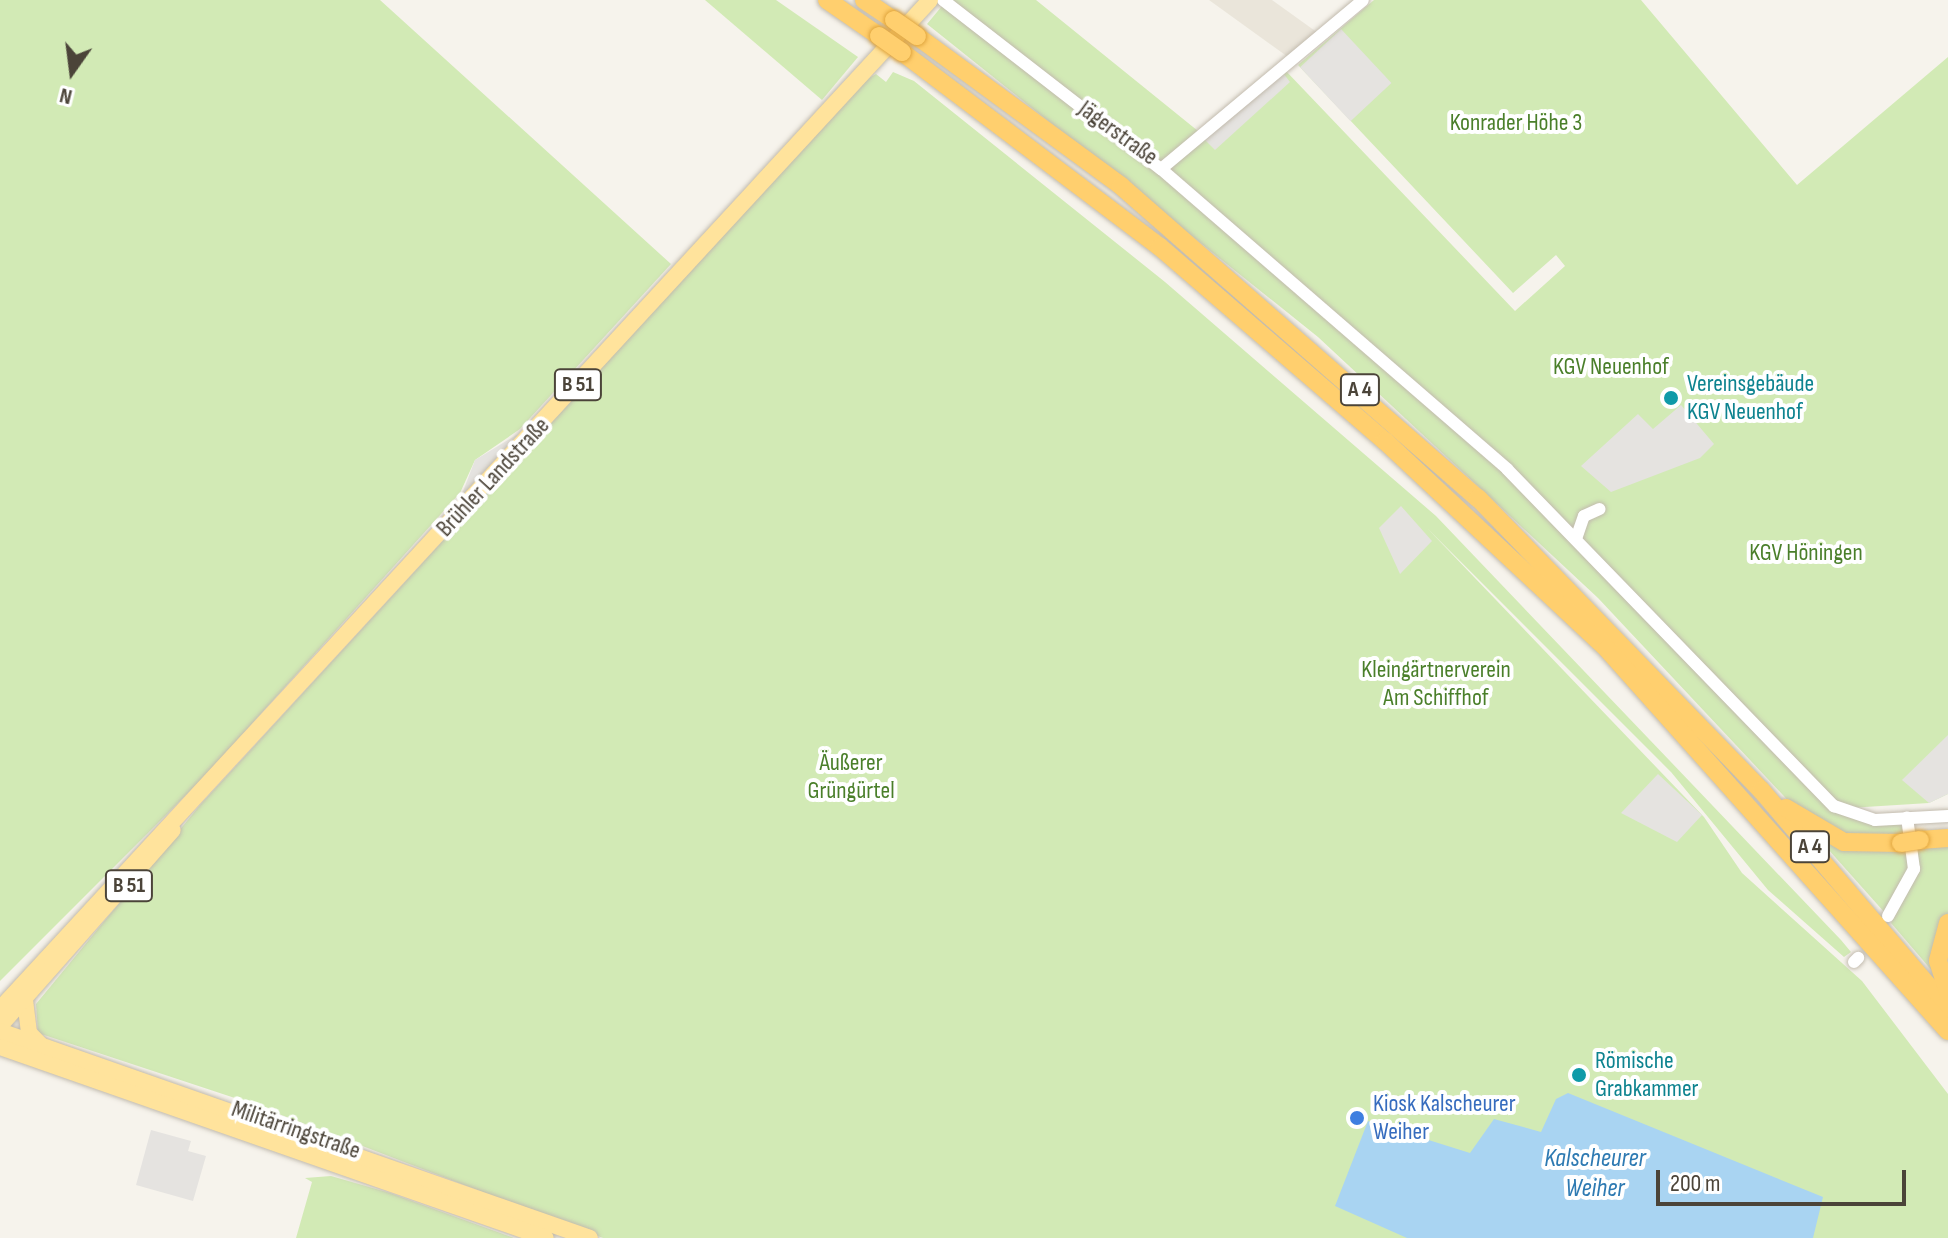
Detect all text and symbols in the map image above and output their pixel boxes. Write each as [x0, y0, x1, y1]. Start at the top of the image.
north arrow [32, 32, 112, 112]
text: N [57, 81, 75, 110]
street label: Jägerstraße [1073, 95, 1163, 171]
park label: Konrader Höhe 3 [1450, 109, 1582, 137]
park label: KGV Neuenhof [1553, 353, 1669, 381]
road number: B 51 [552, 367, 604, 403]
place label: Vereinsgebäude KGV Neuenhof [1687, 370, 1814, 426]
road number: A 4 [1338, 372, 1382, 408]
marker: Vereinsgebäude KGV Neuenhof [1662, 389, 1680, 407]
street label: Brühler Landstraße [430, 411, 556, 543]
park label: KGV Höningen [1749, 539, 1863, 567]
park label: Kleingärtnerverein Am Schiffhof [1361, 656, 1511, 712]
park label: Äußerer Grüngürtel [807, 749, 895, 805]
road number: A 4 [1788, 829, 1832, 865]
road number: B 51 [103, 868, 155, 904]
place label: Römische Grabkammer [1595, 1047, 1698, 1103]
marker: Römische Grabkammer [1570, 1066, 1588, 1084]
place label: Kiosk Kalscheurer Weiher [1373, 1090, 1516, 1146]
street label: Militärringstraße [228, 1095, 364, 1165]
marker: Kiosk Kalscheurer Weiher [1348, 1109, 1366, 1127]
water label: Kalscheurer Weiher [1544, 1143, 1646, 1204]
scale bar [1660, 1154, 1910, 1204]
text: 200 m [1670, 1169, 1721, 1198]

